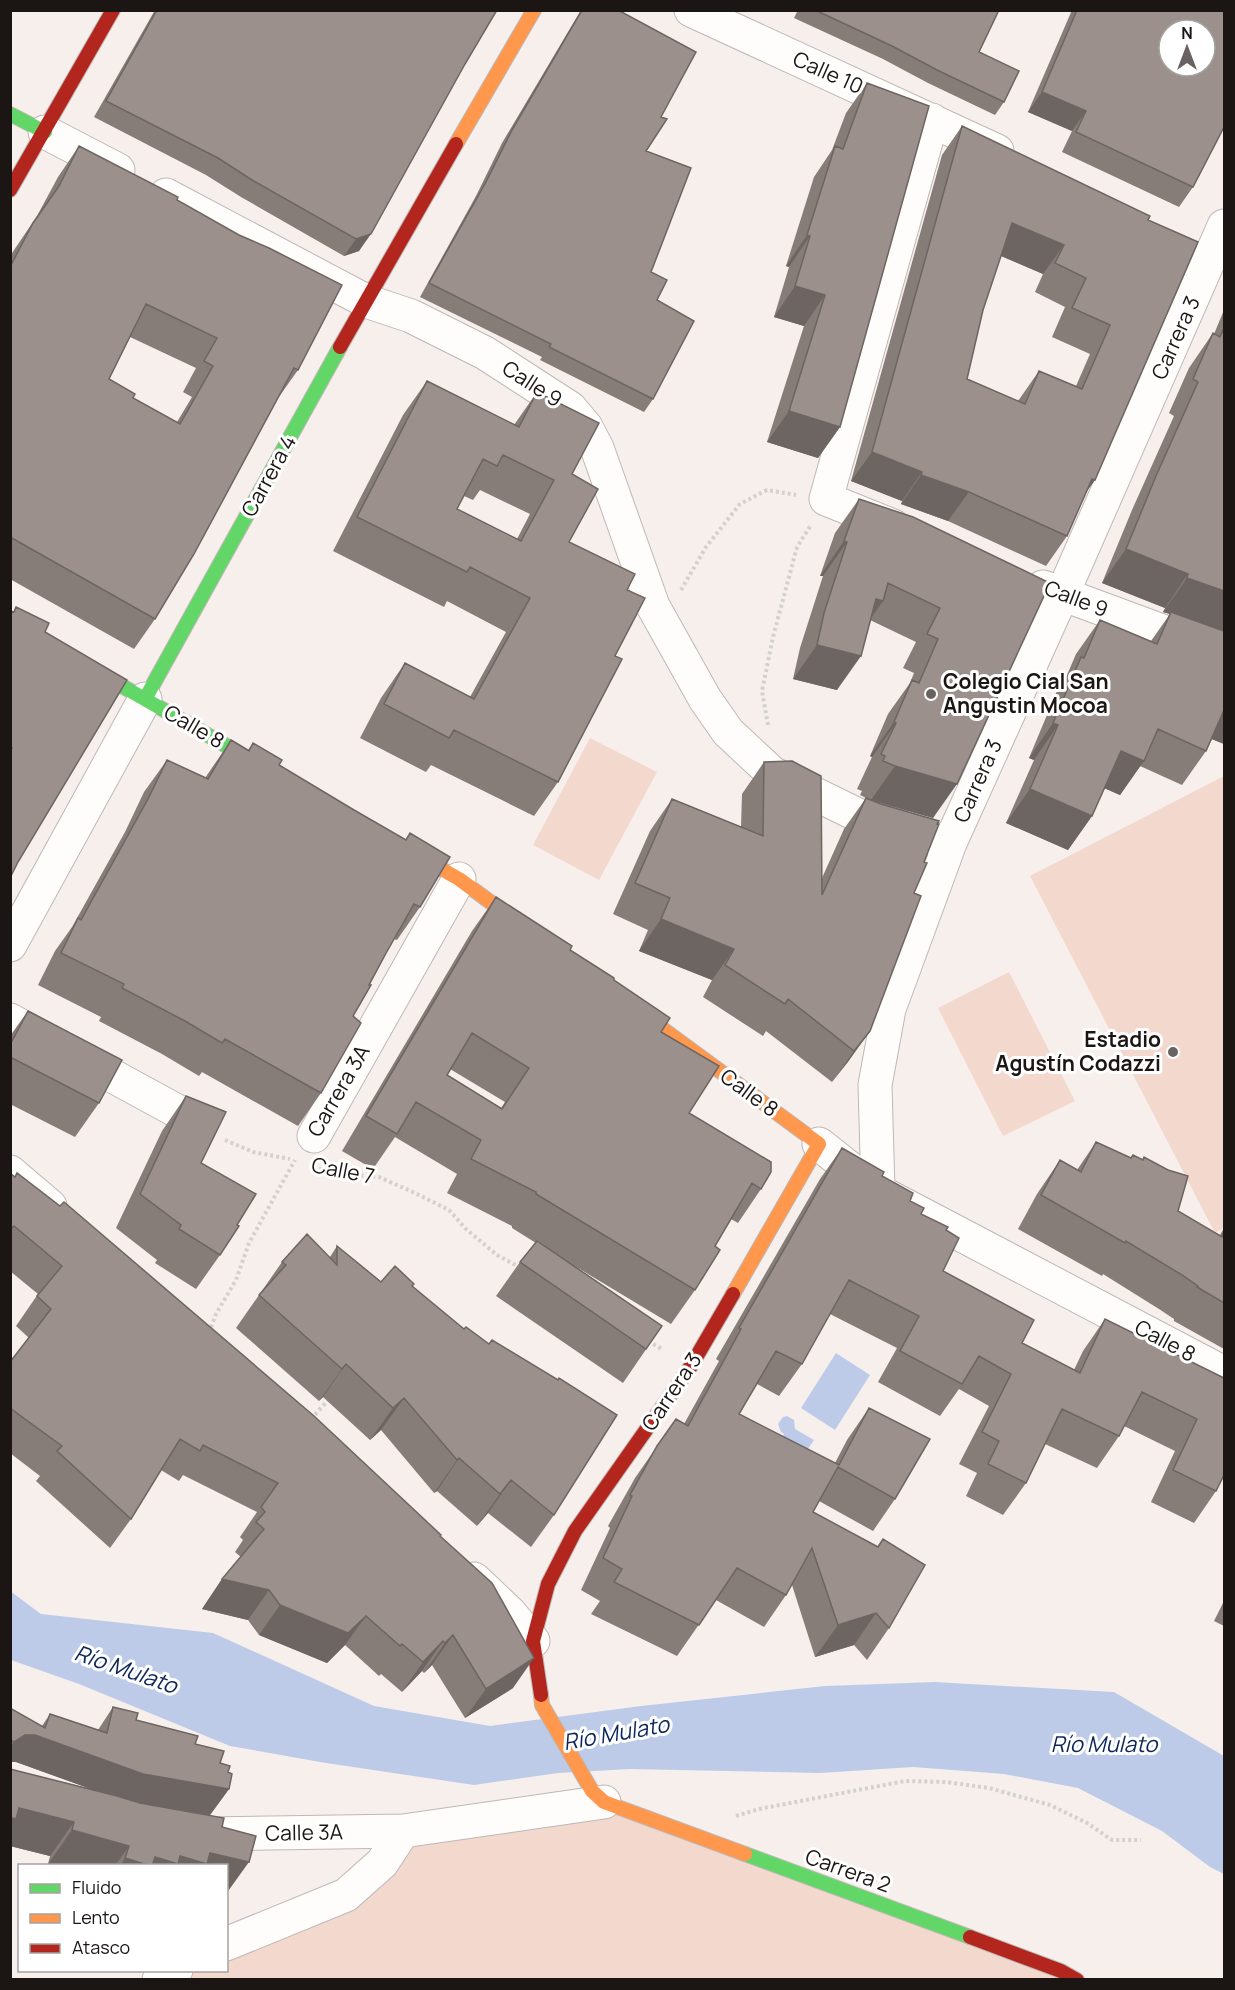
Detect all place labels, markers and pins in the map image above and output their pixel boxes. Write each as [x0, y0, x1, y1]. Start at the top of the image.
place label: Colegio Cial San Angustin Mocoa [943, 667, 1109, 719]
marker: Colegio Cial San Angustin Mocoa [924, 687, 938, 701]
place label: Estadio Agustín Codazzi [995, 1025, 1161, 1077]
marker: Estadio Agustín Codazzi [1166, 1045, 1180, 1059]

